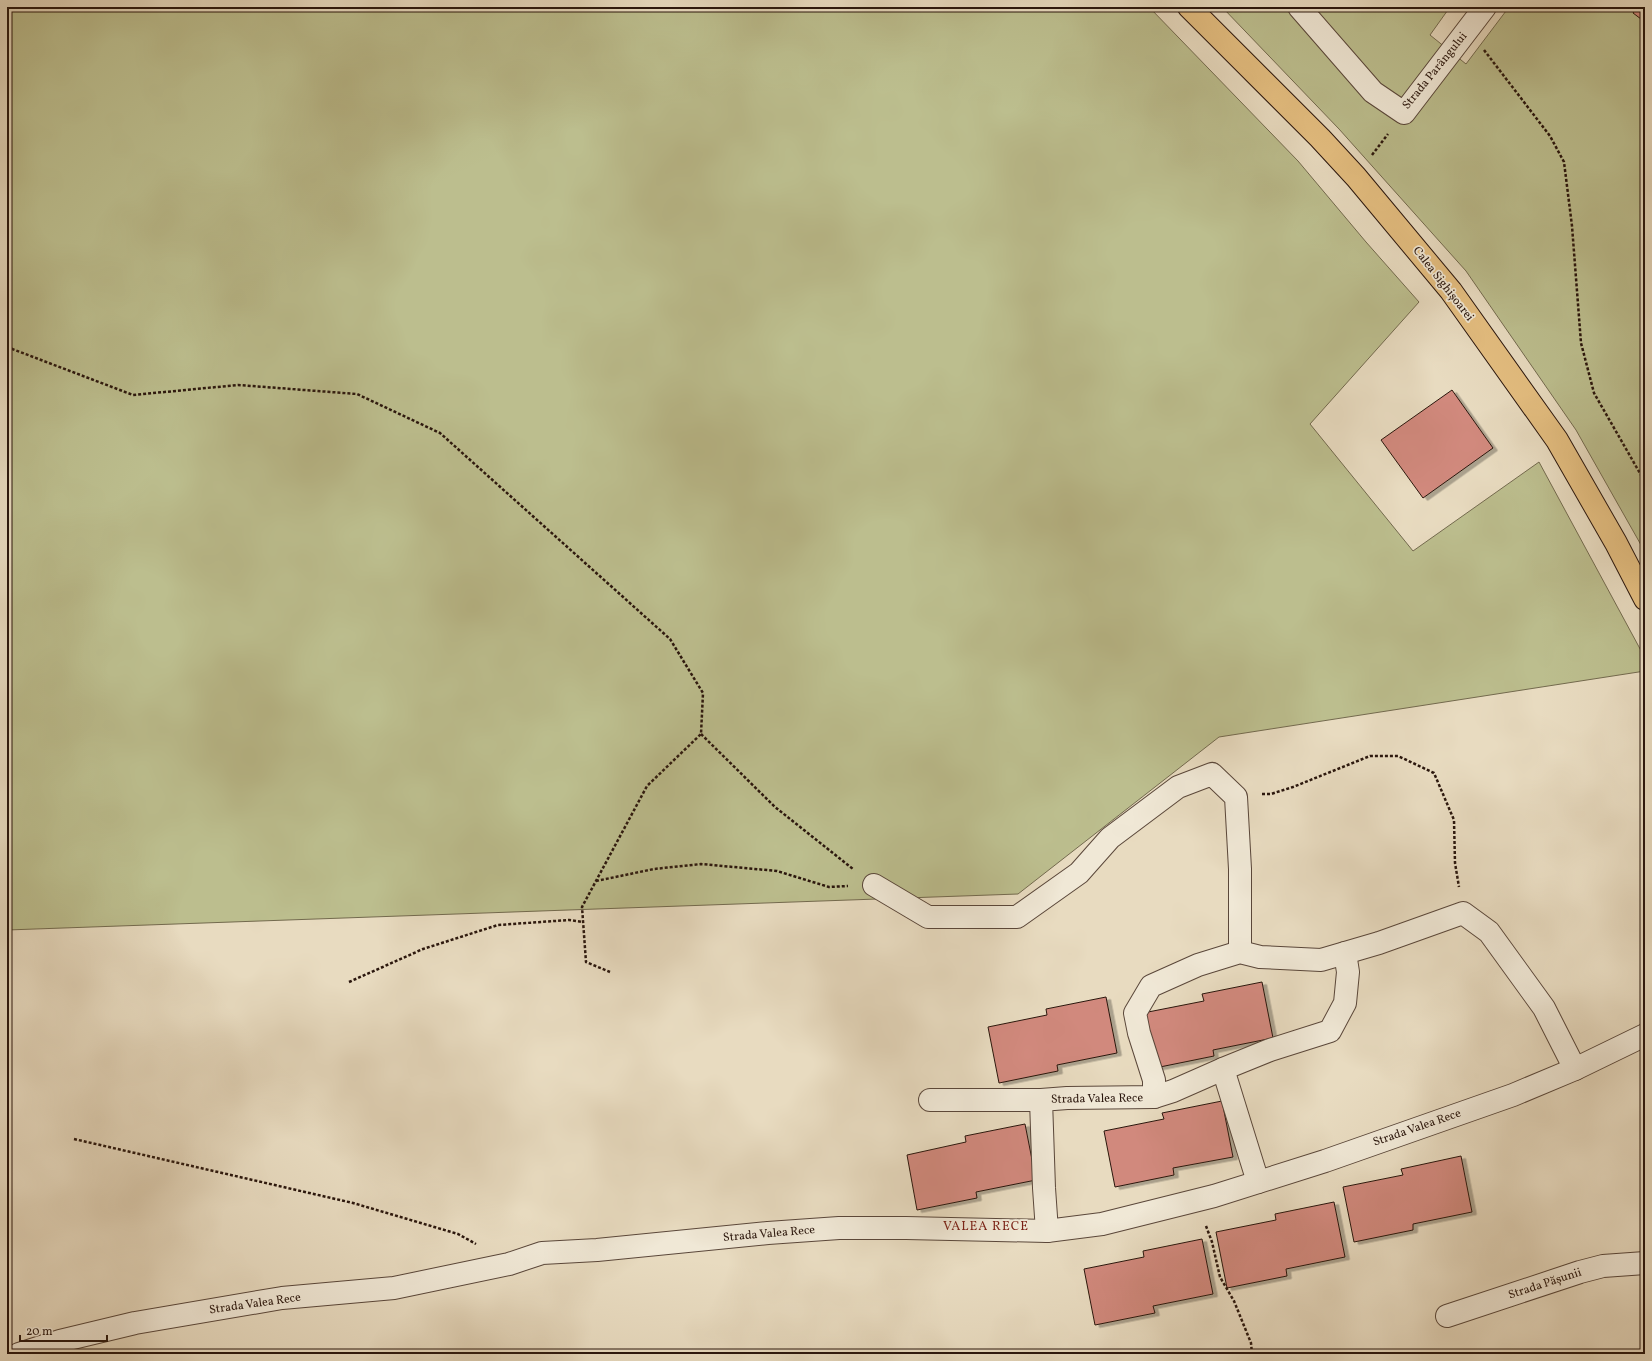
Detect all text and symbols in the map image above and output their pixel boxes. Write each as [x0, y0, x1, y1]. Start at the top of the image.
street label: Strada Parângului [1399, 29, 1471, 113]
street label: Calea Sighișoarei [1409, 243, 1477, 325]
street label: Strada Valea Rece [1051, 1090, 1143, 1108]
street label: Strada Valea Rece [1371, 1105, 1463, 1151]
district label: VALEA RECE [943, 1218, 1029, 1236]
street label: Strada Valea Rece [722, 1222, 816, 1246]
street label: Strada Pășunii [1506, 1264, 1584, 1303]
street label: Strada Valea Rece [208, 1290, 302, 1318]
scale bar [20, 1317, 107, 1343]
text: 20 m [26, 1324, 53, 1340]

